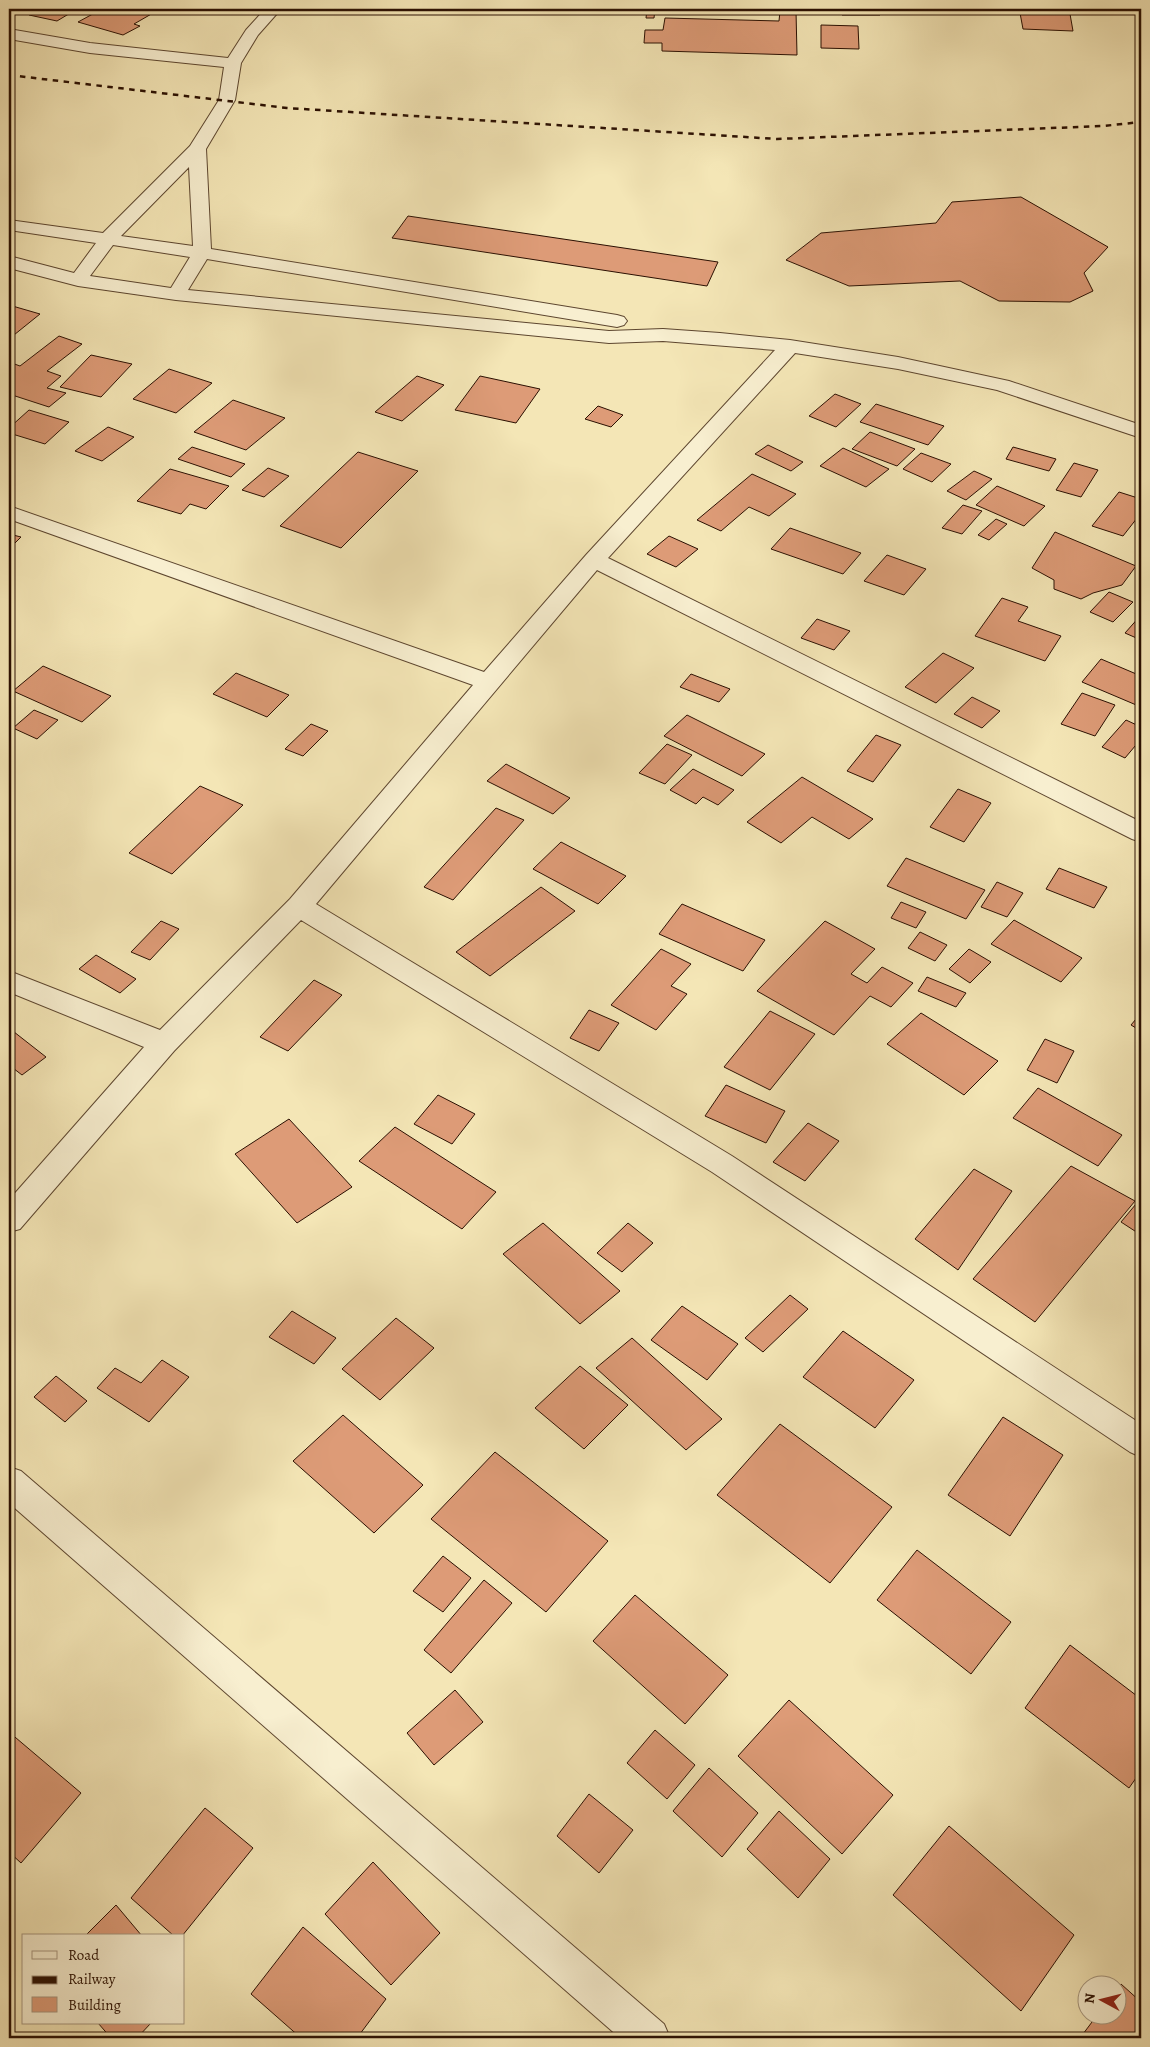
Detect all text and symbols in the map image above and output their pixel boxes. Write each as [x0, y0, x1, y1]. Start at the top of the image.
legend [22, 1934, 185, 2024]
text: Road [68, 1945, 100, 1965]
text: Railway [68, 1969, 116, 1989]
north arrow [1078, 1974, 1128, 2024]
text: N [1080, 1992, 1100, 2005]
text: Building [68, 1995, 121, 2015]

